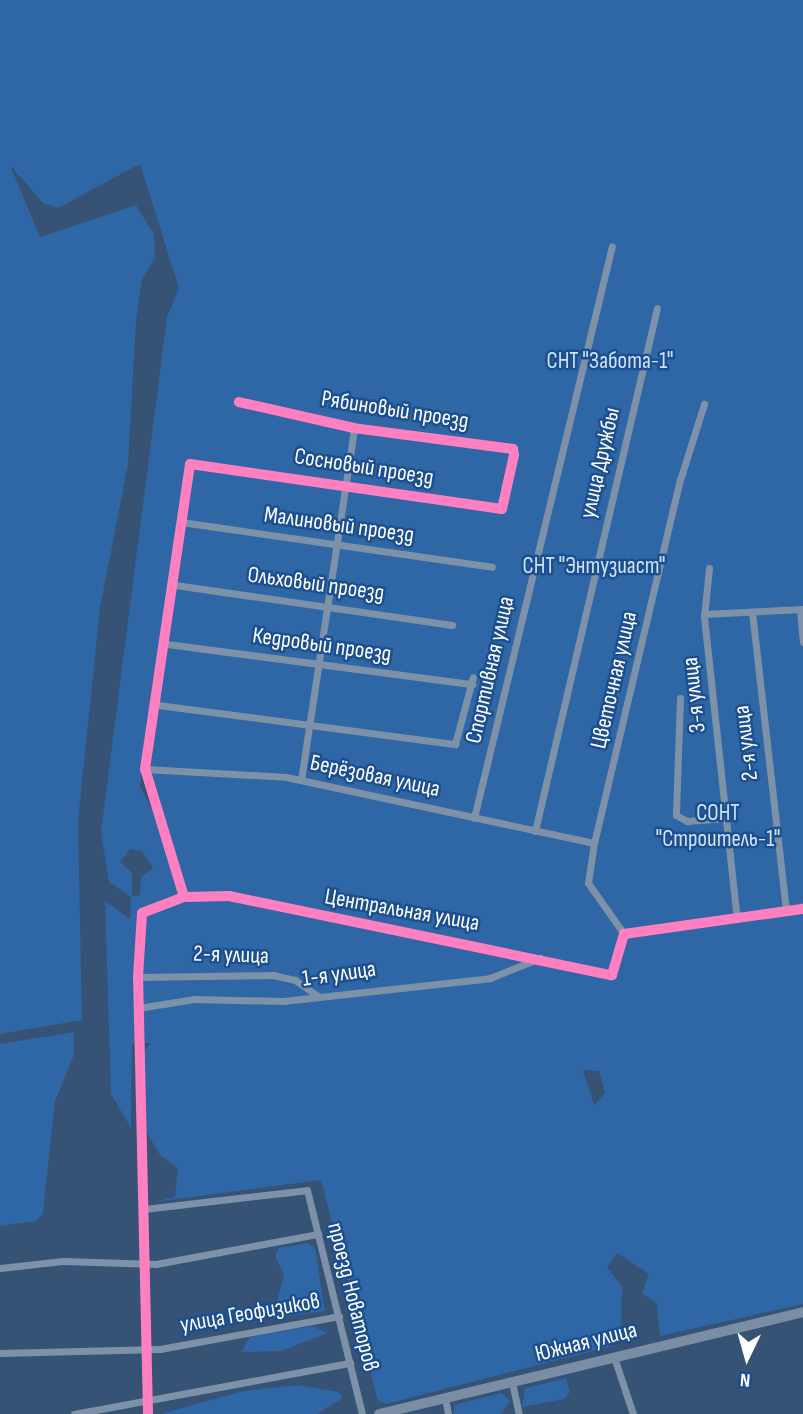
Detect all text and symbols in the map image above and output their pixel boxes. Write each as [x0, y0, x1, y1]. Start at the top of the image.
park label: СНТ "Забота-1" [546, 347, 674, 375]
street label: Рябиновый проезд [319, 385, 471, 435]
street label: улица Дружбы [574, 405, 626, 521]
street label: Сосновый проезд [292, 442, 436, 492]
street label: Малиновый проезд [262, 501, 416, 549]
park label: СНТ "Энтузиаст" [523, 552, 665, 580]
street label: Ольховый проезд [246, 561, 386, 607]
street label: Спортивная улица [460, 594, 520, 746]
street label: Цветочная улица [585, 609, 643, 751]
street label: Кедровый проезд [251, 622, 393, 668]
street label: 3-я улица [676, 656, 712, 734]
street label: 2-я улица [728, 704, 764, 782]
street label: Берёзовая улица [308, 749, 442, 803]
park label: СОНТ "Строитель-1" [655, 799, 781, 853]
street label: Центральная улица [323, 883, 481, 937]
street label: 2-я улица [193, 940, 269, 970]
street label: 1-я улица [300, 955, 378, 993]
street label: проезд Новаторов [321, 1220, 385, 1374]
street label: улица Геофизиков [178, 1287, 322, 1339]
street label: Южная улица [532, 1316, 640, 1368]
north arrow [712, 1323, 782, 1393]
text: N [739, 1368, 751, 1391]

